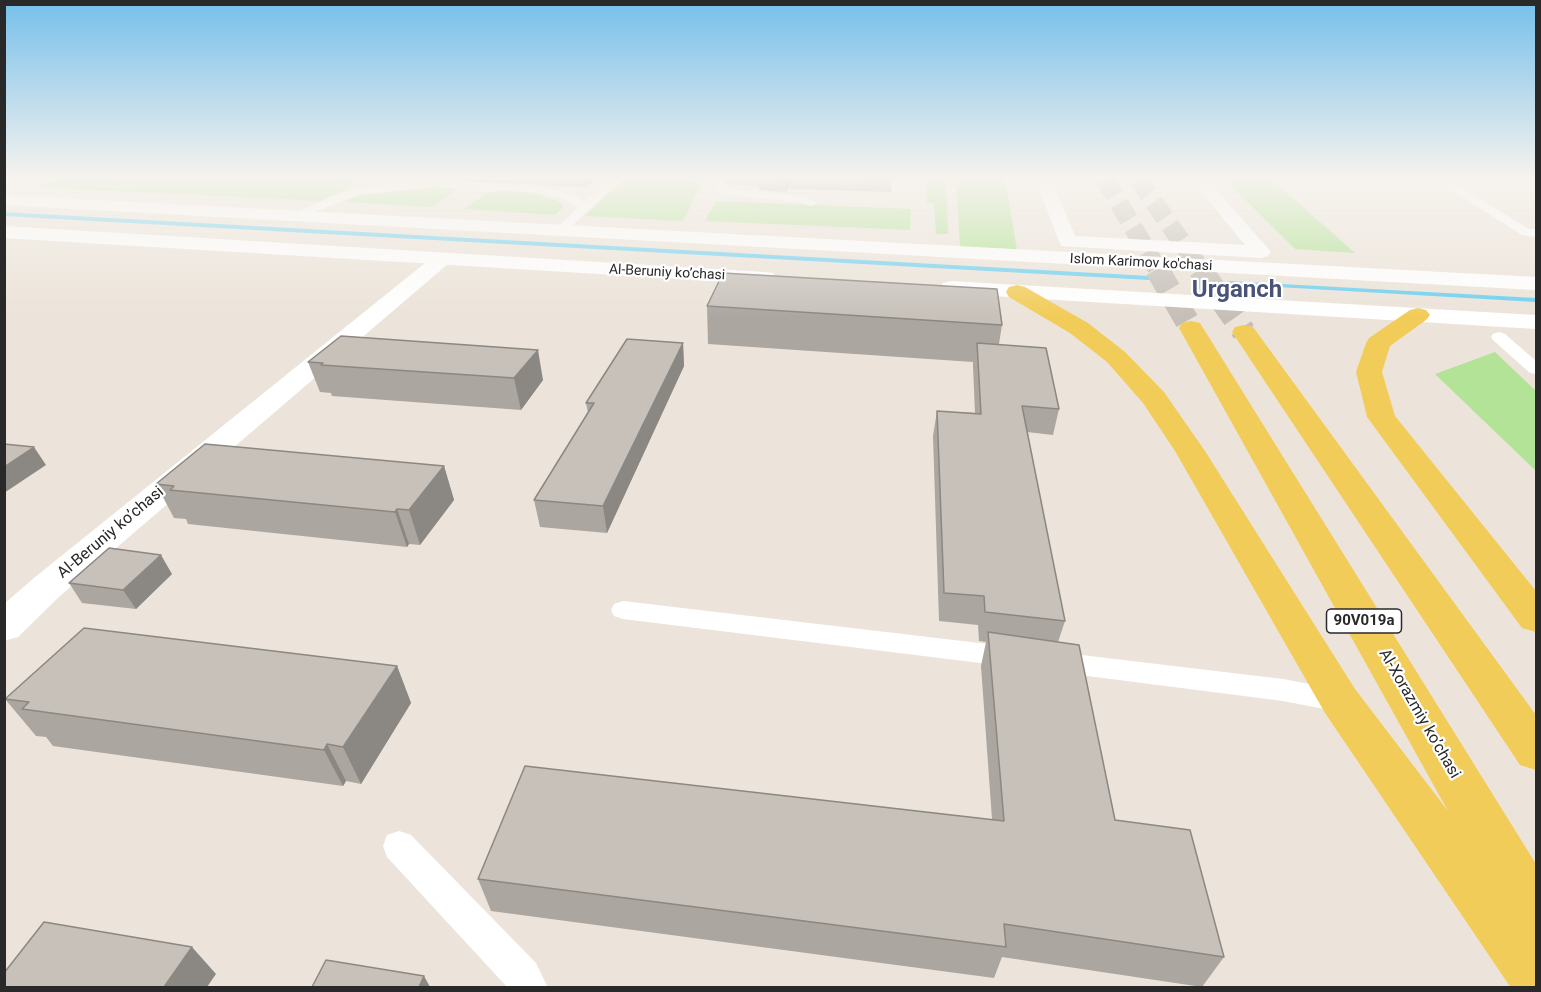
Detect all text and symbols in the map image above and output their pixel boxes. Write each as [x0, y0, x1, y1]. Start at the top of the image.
street label: Islom Karimov ko'chasi [1069, 251, 1213, 275]
street label: Al-Beruniy ko’chasi [608, 262, 726, 284]
district label: Urganch [1192, 277, 1282, 305]
street label: Al-Beruniy ko’chasi [54, 483, 168, 583]
road number: 90V019a [1326, 609, 1402, 633]
street label: Al-Xorazmiy ko’chasi [1374, 646, 1464, 782]

